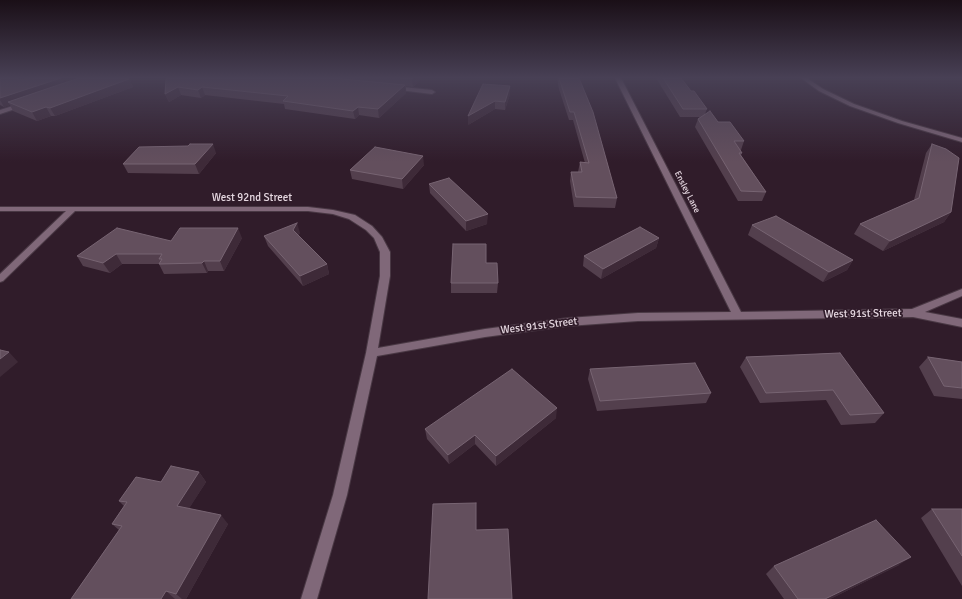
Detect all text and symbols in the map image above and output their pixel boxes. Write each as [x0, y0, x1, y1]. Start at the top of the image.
street label: Ensley Lane [672, 169, 702, 215]
street label: West 92nd Street [212, 191, 292, 205]
street label: West 91st Street [824, 307, 902, 321]
street label: West 91st Street [500, 315, 578, 337]

